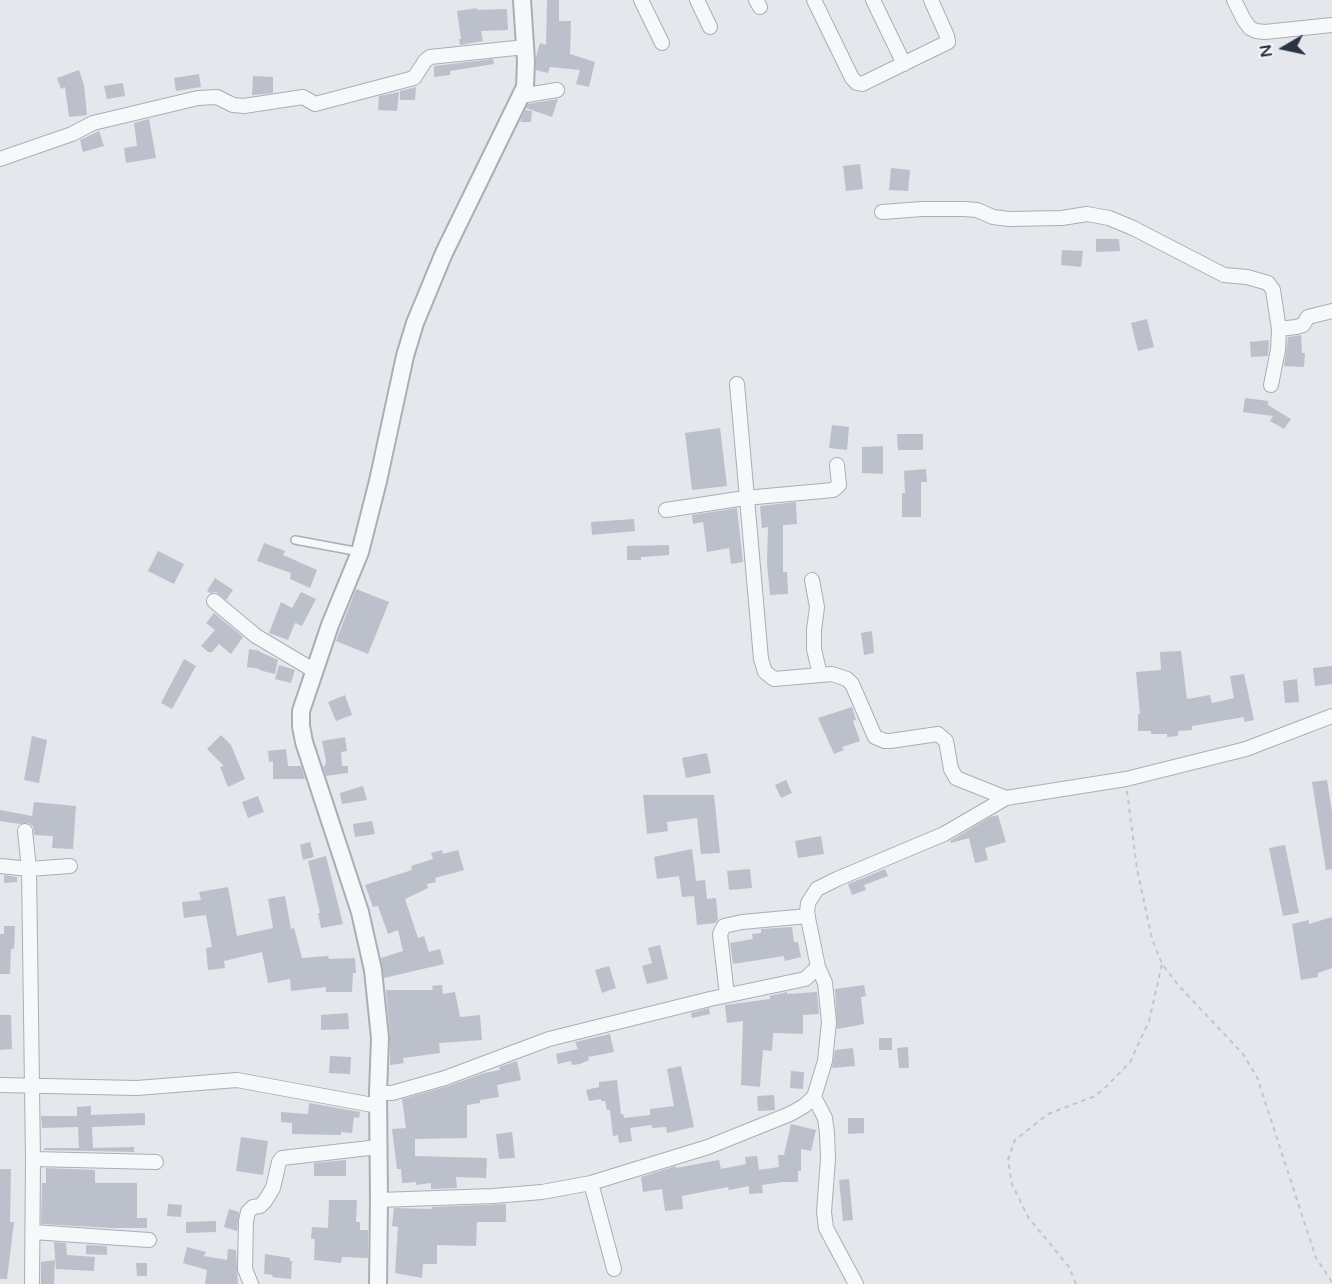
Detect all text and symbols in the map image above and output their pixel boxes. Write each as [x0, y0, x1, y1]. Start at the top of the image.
north arrow [1254, 18, 1314, 78]
text: N [1255, 43, 1277, 59]

